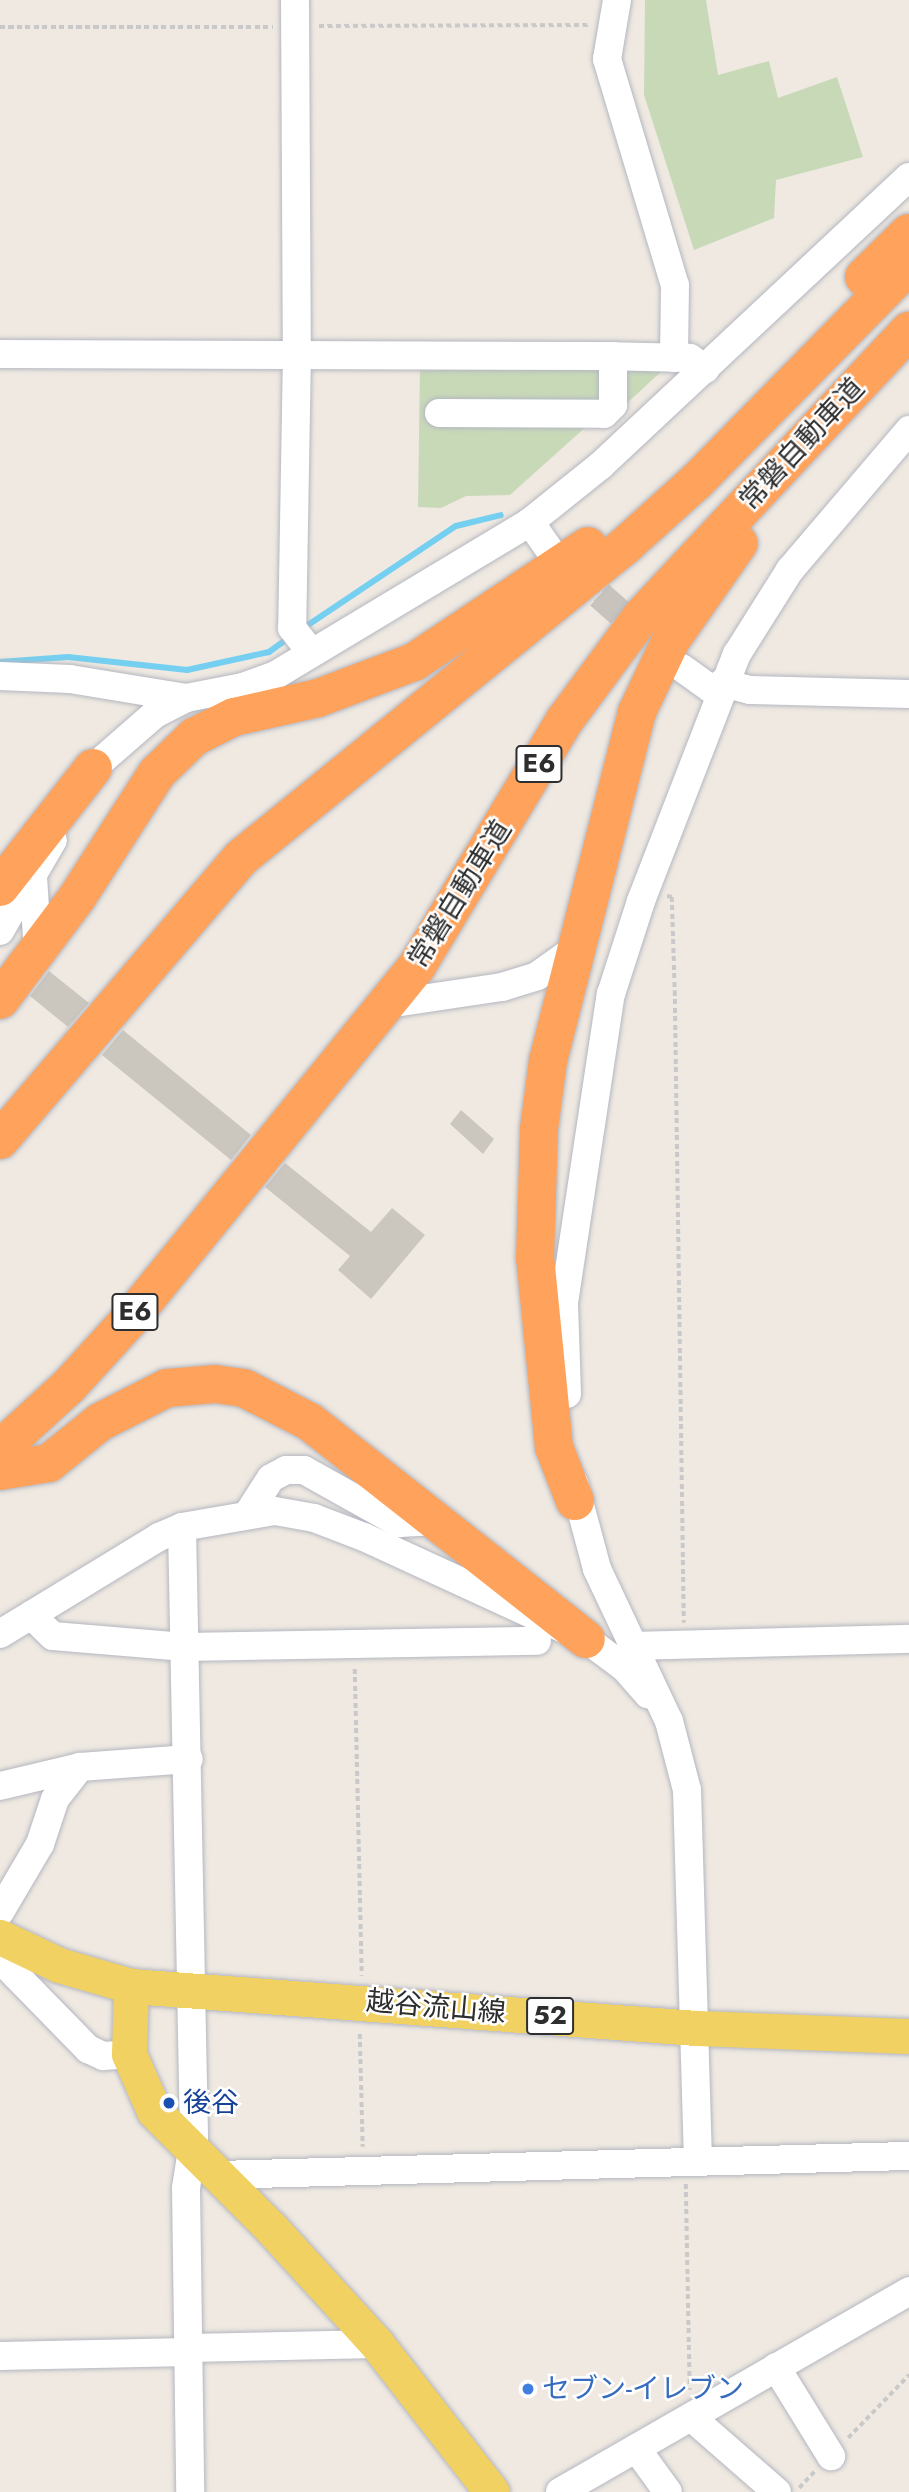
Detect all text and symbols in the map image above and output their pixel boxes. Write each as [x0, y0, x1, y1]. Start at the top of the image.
street label: 常磐自動車道 [732, 371, 872, 517]
road number: E6 [514, 742, 564, 786]
street label: 常磐自動車道 [401, 814, 519, 974]
road number: E6 [110, 1289, 160, 1334]
street label: 越谷流山線 [365, 1984, 507, 2030]
road number: 52 [526, 1994, 574, 2038]
place label: 後谷 [183, 2086, 239, 2120]
marker: 後谷 [161, 2095, 177, 2111]
place label: セブン-イレブン [542, 2372, 744, 2406]
marker: セブン-イレブン [520, 2381, 536, 2397]

